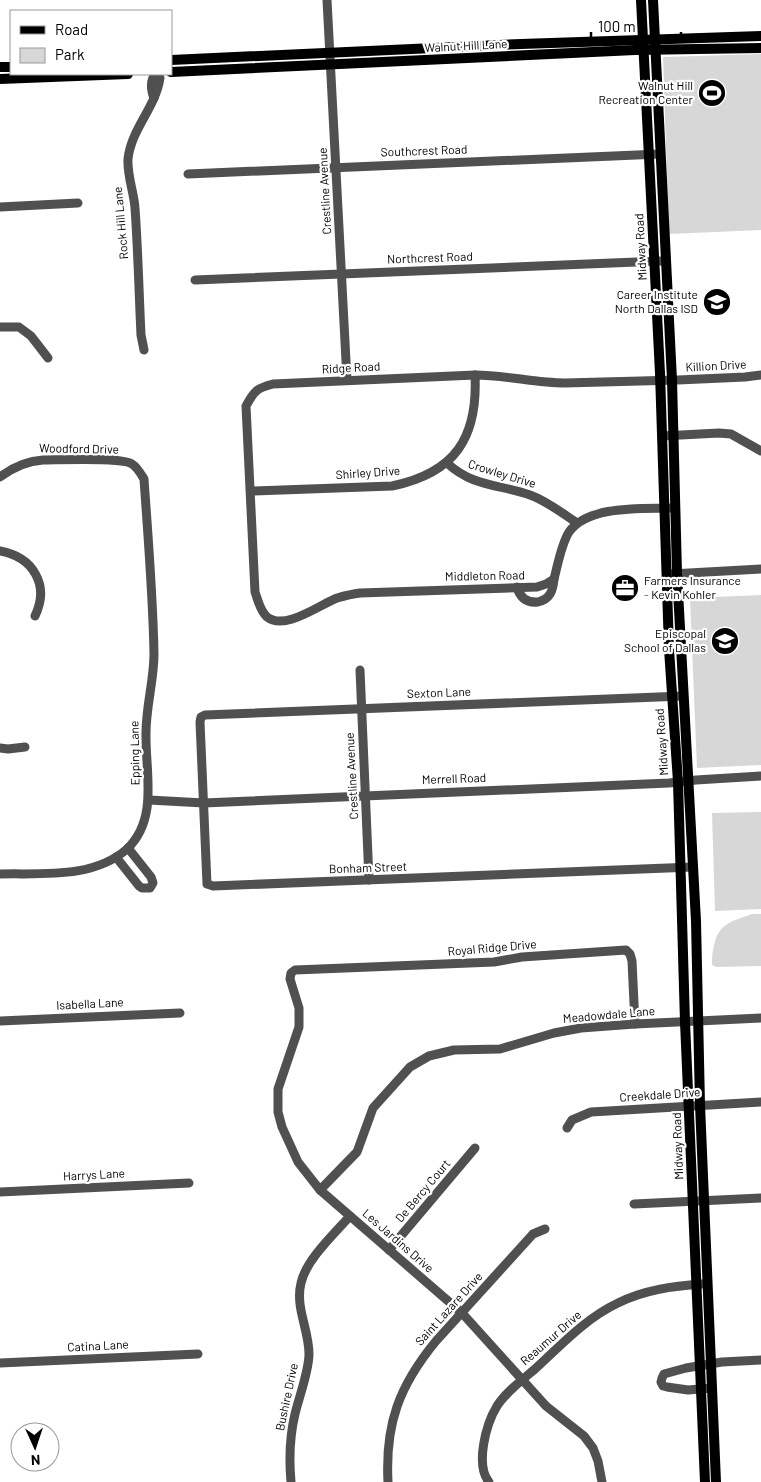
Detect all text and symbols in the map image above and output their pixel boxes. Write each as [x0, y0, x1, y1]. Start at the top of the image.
legend [10, 10, 172, 75]
scale bar [591, 10, 681, 42]
text: 100 m [598, 17, 636, 35]
text: Road [55, 20, 88, 38]
street label: Walnut Hill Lane [424, 36, 508, 54]
text: Park [55, 45, 85, 63]
place label: Walnut Hill Recreation Center [598, 78, 694, 106]
sports icon: Walnut Hill Recreation Center [697, 78, 727, 108]
street label: Southcrest Road [380, 141, 468, 159]
street label: Crestline Avenue [315, 147, 333, 235]
street label: Rock Hill Lane [110, 186, 130, 260]
street label: Midway Road [631, 213, 649, 281]
street label: Northcrest Road [387, 249, 473, 265]
place label: Career Institute North Dallas ISD [615, 287, 698, 315]
school or university icon: Career Institute North Dallas ISD [702, 287, 732, 317]
street label: Killion Drive [685, 356, 747, 374]
street label: Ridge Road [321, 358, 381, 376]
street label: Woodford Drive [39, 440, 119, 456]
street label: Crowley Drive [467, 456, 538, 490]
street label: Shirley Drive [335, 463, 401, 481]
street label: Middleton Road [445, 567, 525, 583]
office icon: Farmers Insurance - Kevin Kohler [610, 573, 640, 603]
place label: Farmers Insurance - Kevin Kohler [644, 573, 741, 601]
place label: Episcopal School of Dallas [624, 626, 706, 654]
school or university icon: Episcopal School of Dallas [710, 626, 740, 656]
street label: Sexton Lane [407, 684, 471, 700]
street label: Midway Road [652, 708, 670, 776]
street label: Epping Lane [126, 721, 142, 785]
street label: Crestline Avenue [342, 732, 360, 820]
street label: Merrell Road [421, 770, 486, 786]
street label: Bonham Street [329, 859, 407, 875]
street label: Royal Ridge Drive [447, 936, 537, 958]
street label: Isabella Lane [56, 994, 124, 1012]
street label: Meadowdale Lane [562, 1003, 656, 1025]
street label: Creekdale Drive [619, 1084, 701, 1104]
street label: Midway Road [669, 1112, 685, 1180]
street label: De Bercy Court [392, 1156, 453, 1225]
street label: Harrys Lane [63, 1165, 125, 1183]
street label: Les Jardins Drive [360, 1206, 437, 1275]
street label: Saint Lazare Drive [412, 1269, 485, 1348]
street label: Reaumur Drive [517, 1307, 584, 1367]
street label: Catina Lane [67, 1336, 129, 1354]
street label: Bushire Drive [272, 1362, 300, 1432]
north arrow [10, 1422, 60, 1472]
text: N [31, 1452, 41, 1469]

